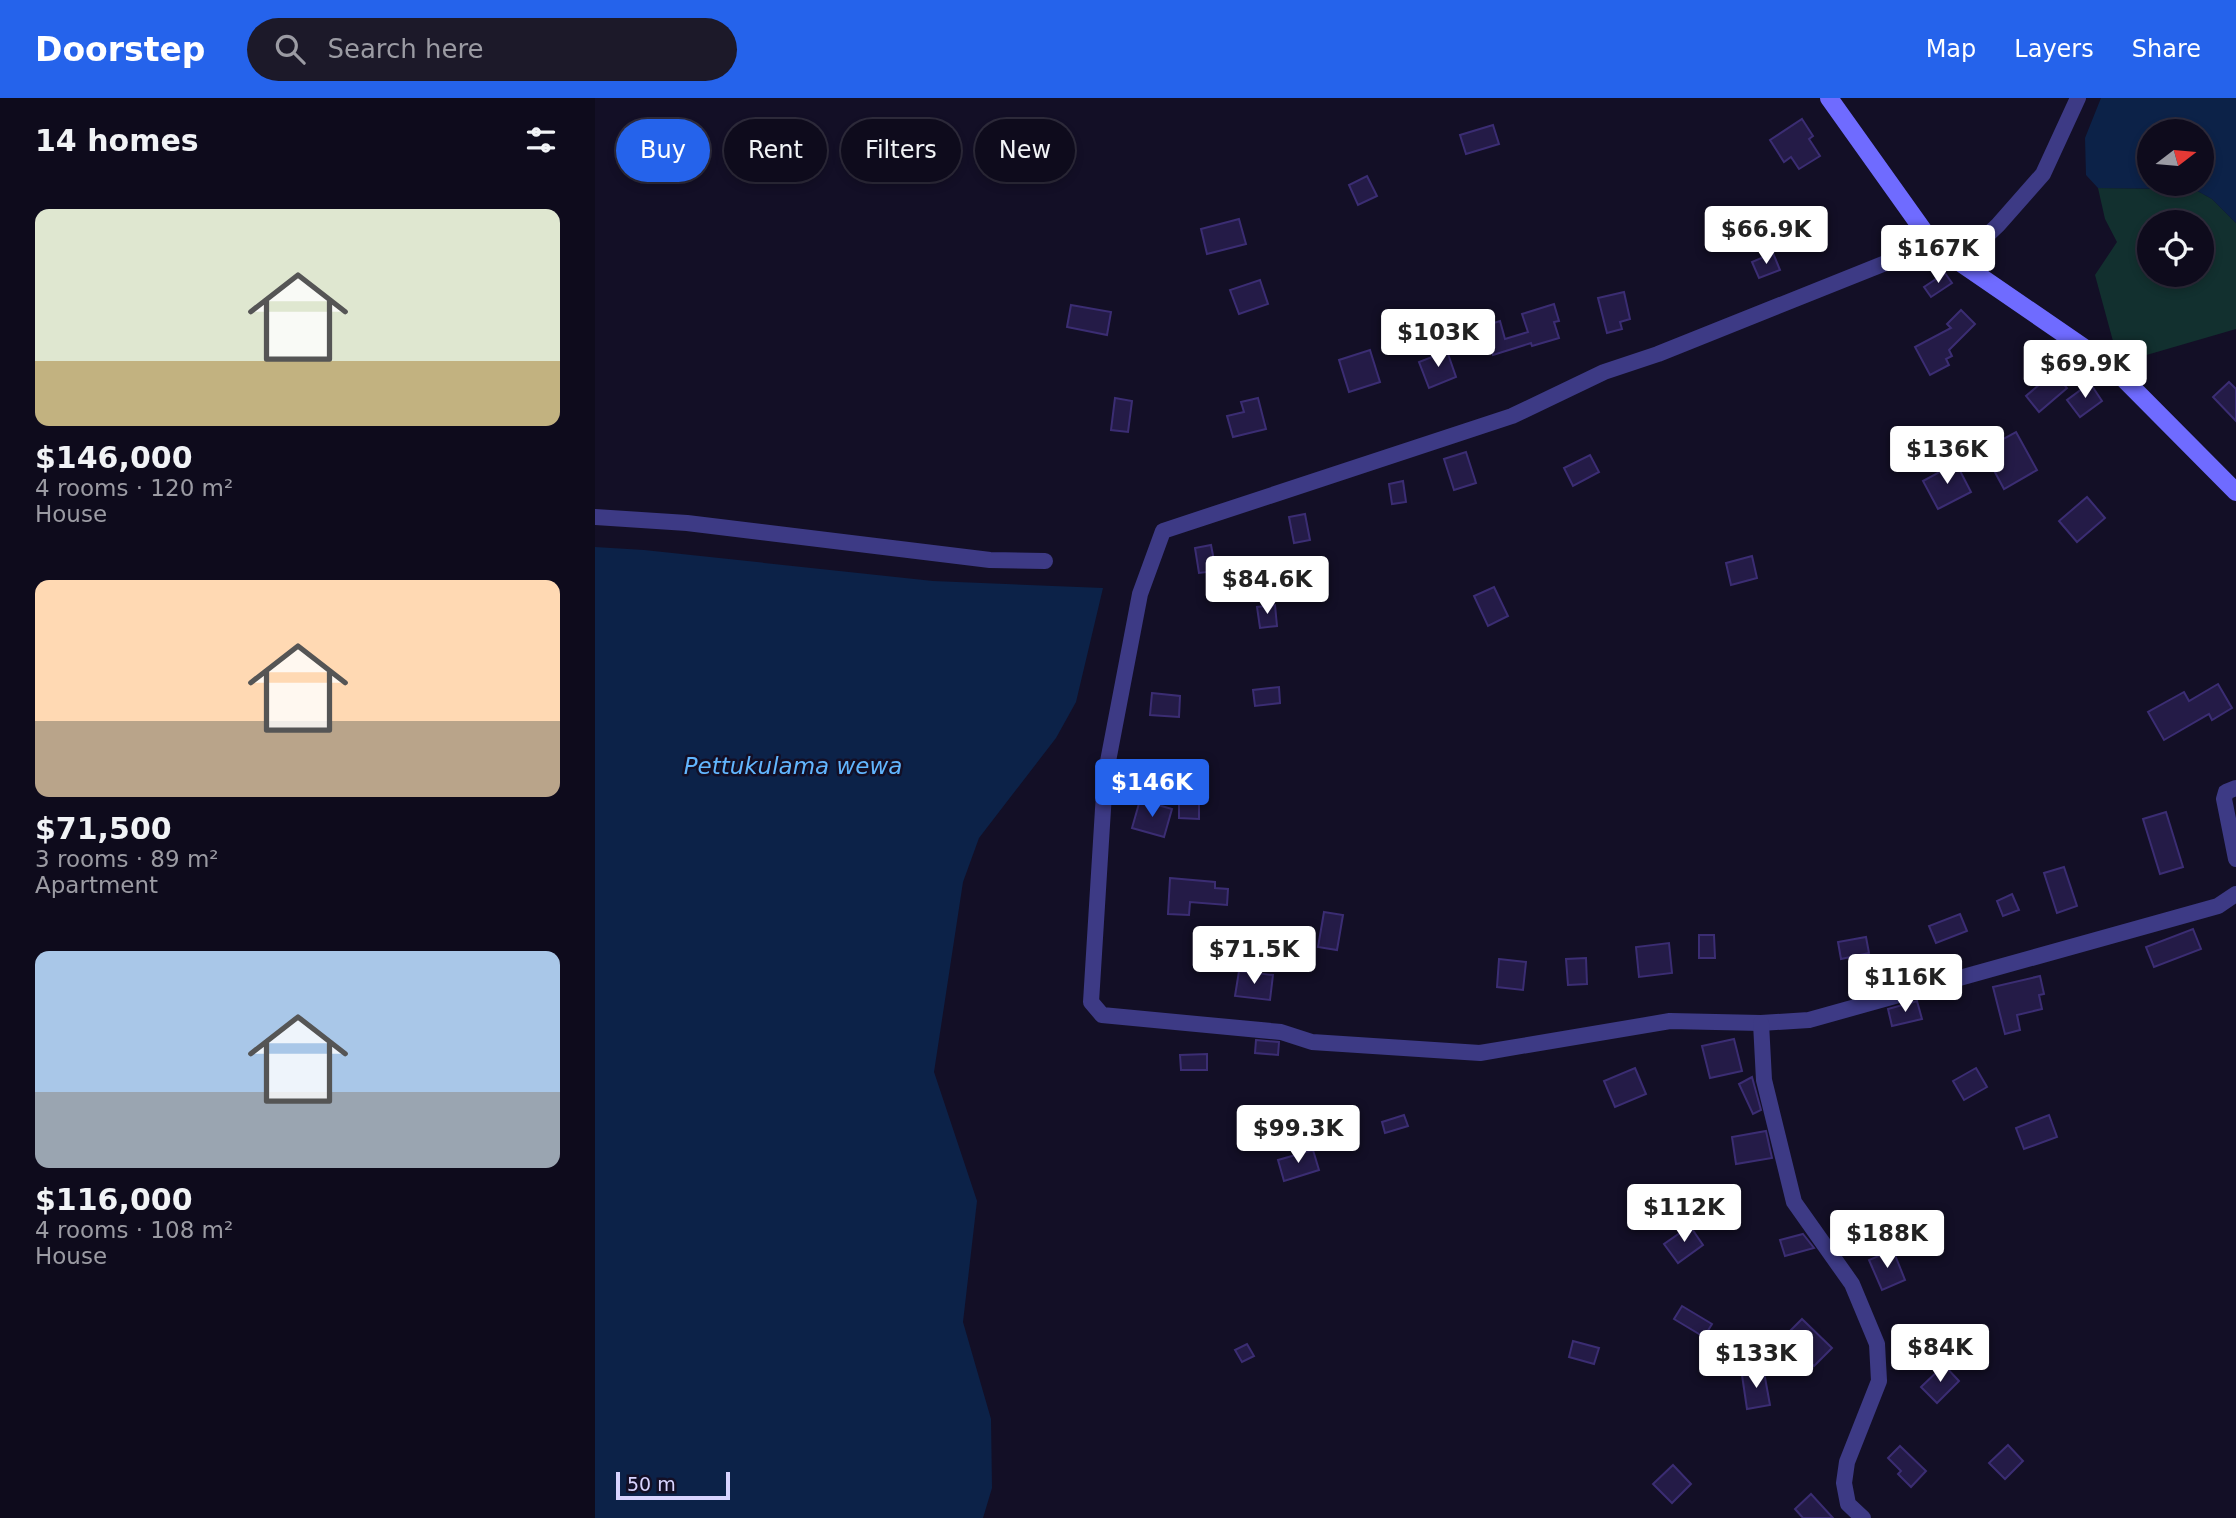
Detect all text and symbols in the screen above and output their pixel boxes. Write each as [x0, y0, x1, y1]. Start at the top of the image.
search box [247, 18, 737, 81]
text: Doorstep [35, 30, 205, 69]
icon: search [271, 30, 309, 68]
text: Search here [327, 34, 484, 64]
text: Map [1926, 35, 1976, 63]
text: Layers [2014, 35, 2094, 63]
text: Share [2132, 35, 2201, 63]
chip: Buy [616, 119, 710, 182]
chip: Rent [724, 119, 827, 182]
chip: Filters [841, 119, 961, 182]
chip: New [975, 119, 1075, 182]
north arrow [2137, 119, 2214, 196]
map controls [2137, 119, 2214, 287]
icon: filters [522, 121, 560, 159]
text: 14 homes [35, 123, 199, 158]
pin: $66.9K [1709, 206, 1823, 266]
button: locate [2137, 210, 2214, 287]
text: $66.9K [1721, 216, 1811, 242]
pin: $167K [1889, 226, 1987, 285]
text: $167K [1897, 235, 1979, 261]
icon: home [235, 254, 361, 380]
pin: $103K [1389, 310, 1487, 369]
text: $103K [1397, 319, 1479, 345]
pin: $69.9K [2028, 341, 2142, 400]
text: $69.9K [2040, 350, 2130, 376]
pin: $136K [1898, 426, 1996, 486]
text: $136K [1906, 436, 1988, 462]
text: $146,000 [35, 440, 193, 475]
text: 4 rooms · 120 m² [35, 475, 233, 501]
text: House [35, 501, 107, 527]
pin: $84.6K [1210, 556, 1324, 616]
text: $84.6K [1222, 566, 1312, 592]
icon: home [235, 625, 361, 751]
water label: Pettukulama wewa [684, 753, 902, 779]
pin: $146K [1103, 760, 1201, 819]
text: $146K [1111, 769, 1193, 795]
text: $71,500 [35, 811, 172, 846]
text: 3 rooms · 89 m² [35, 846, 219, 872]
text: Apartment [35, 872, 158, 898]
pin: $71.5K [1197, 926, 1311, 986]
text: $71.5K [1209, 936, 1299, 962]
pin: $116K [1856, 954, 1954, 1014]
text: $116K [1864, 964, 1946, 990]
icon: home [235, 996, 361, 1122]
pin: $99.3K [1241, 1105, 1355, 1165]
text: $99.3K [1253, 1115, 1343, 1141]
text: $116,000 [35, 1182, 193, 1217]
pin: $112K [1635, 1184, 1733, 1244]
text: $112K [1643, 1194, 1725, 1220]
pin: $188K [1838, 1210, 1936, 1270]
text: 4 rooms · 108 m² [35, 1217, 233, 1243]
text: $188K [1846, 1220, 1928, 1246]
text: House [35, 1243, 107, 1269]
pin: $84K [1899, 1324, 1981, 1384]
pin: $133K [1707, 1330, 1805, 1390]
text: $84K [1907, 1334, 1973, 1360]
text: $133K [1715, 1340, 1797, 1366]
scale bar [616, 1469, 730, 1501]
text: 50 m [627, 1473, 676, 1495]

